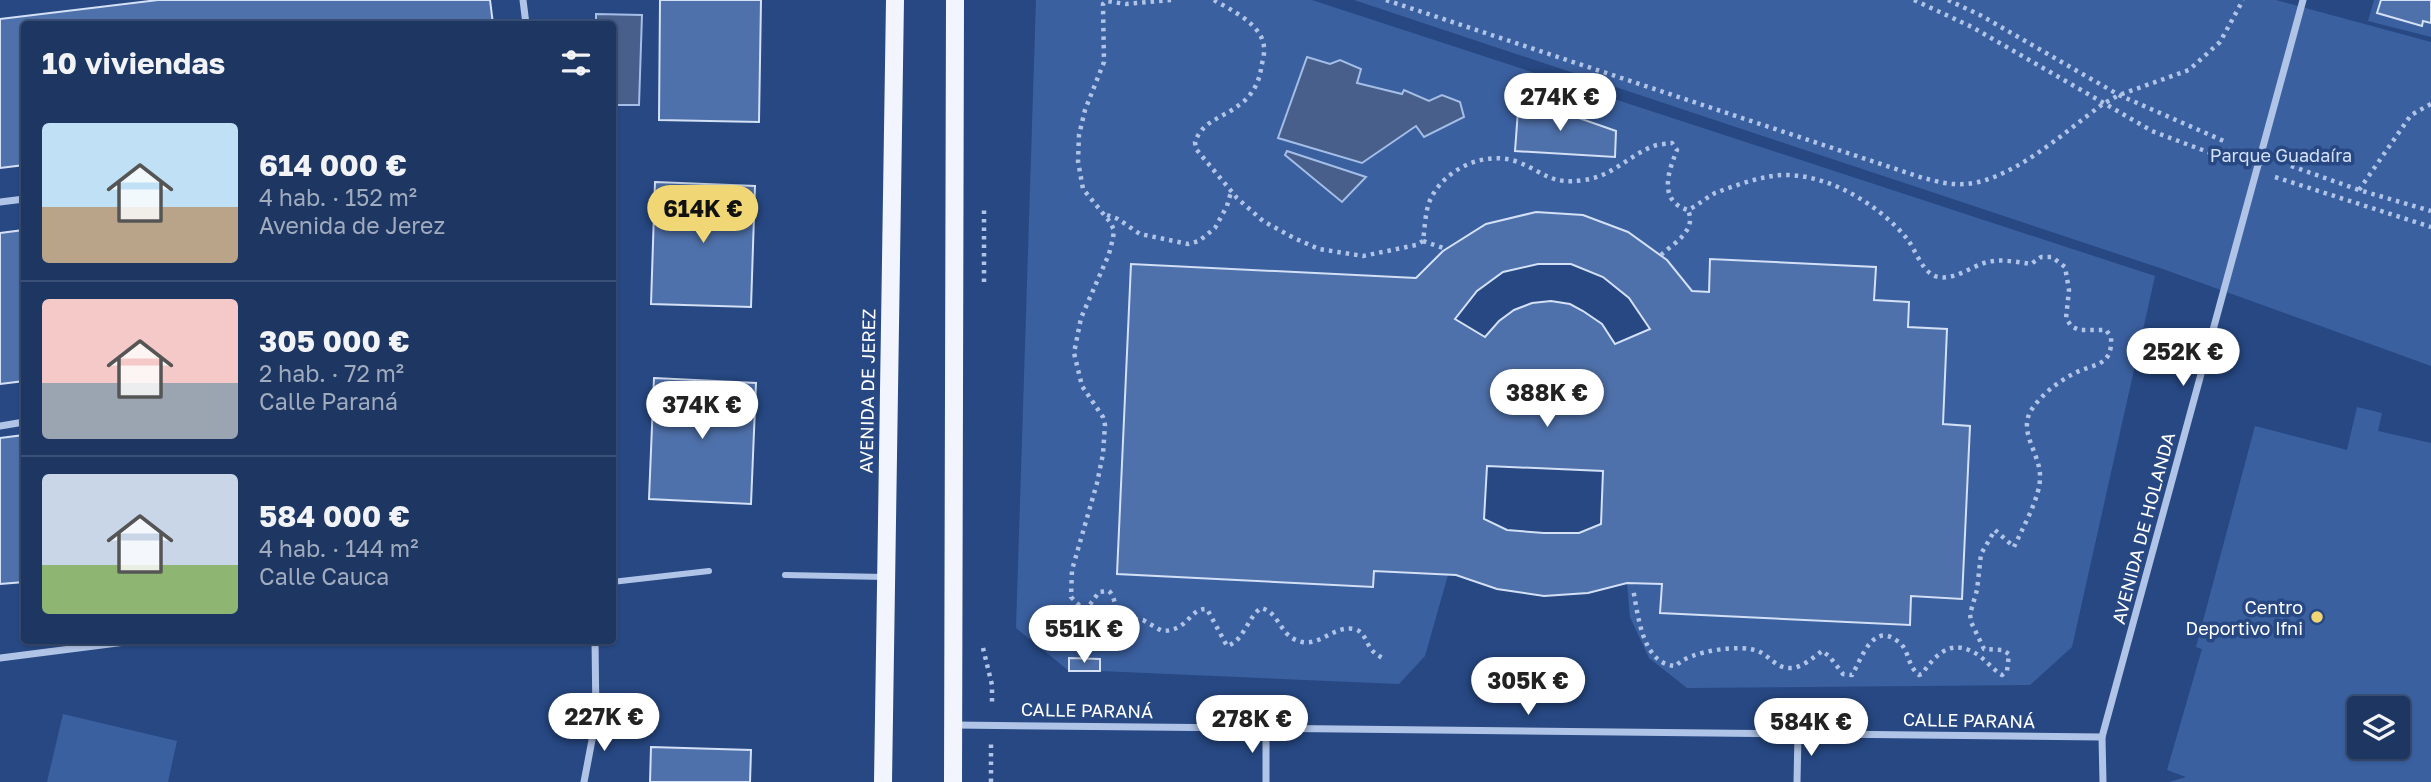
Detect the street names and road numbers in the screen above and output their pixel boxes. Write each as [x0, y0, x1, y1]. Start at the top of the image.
street label: AVENIDA DE JEREZ [855, 308, 879, 474]
street label: AVENIDA DE HOLANDA [2107, 430, 2179, 626]
street label: CALLE PARANÁ [1021, 698, 1153, 722]
street label: CALLE PARANÁ [1903, 708, 2035, 732]

